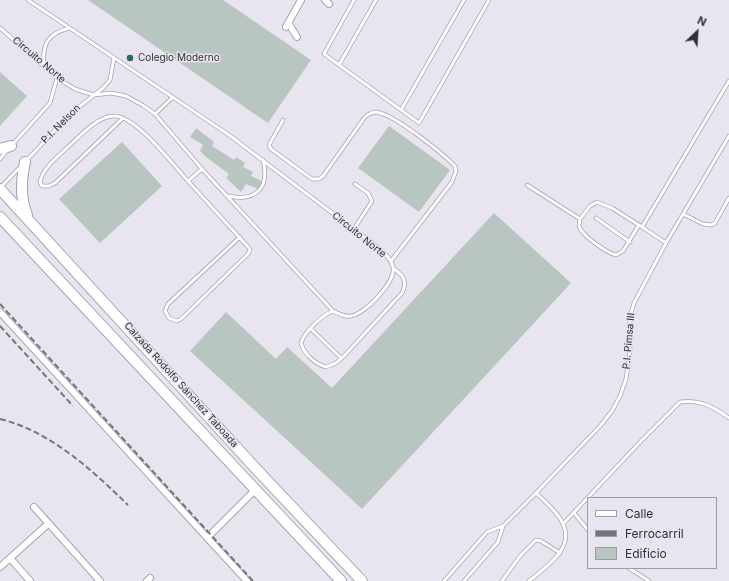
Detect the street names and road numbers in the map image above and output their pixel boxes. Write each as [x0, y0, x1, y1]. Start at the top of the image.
street label: Circuito Norte [10, 34, 68, 86]
street label: P.I. Nelson [39, 102, 83, 146]
street label: Circuito Norte [330, 210, 388, 260]
street label: P.I. Pimsa III [621, 312, 637, 370]
street label: Calzada Rodolfo Sánchez Taboada [121, 320, 241, 450]

